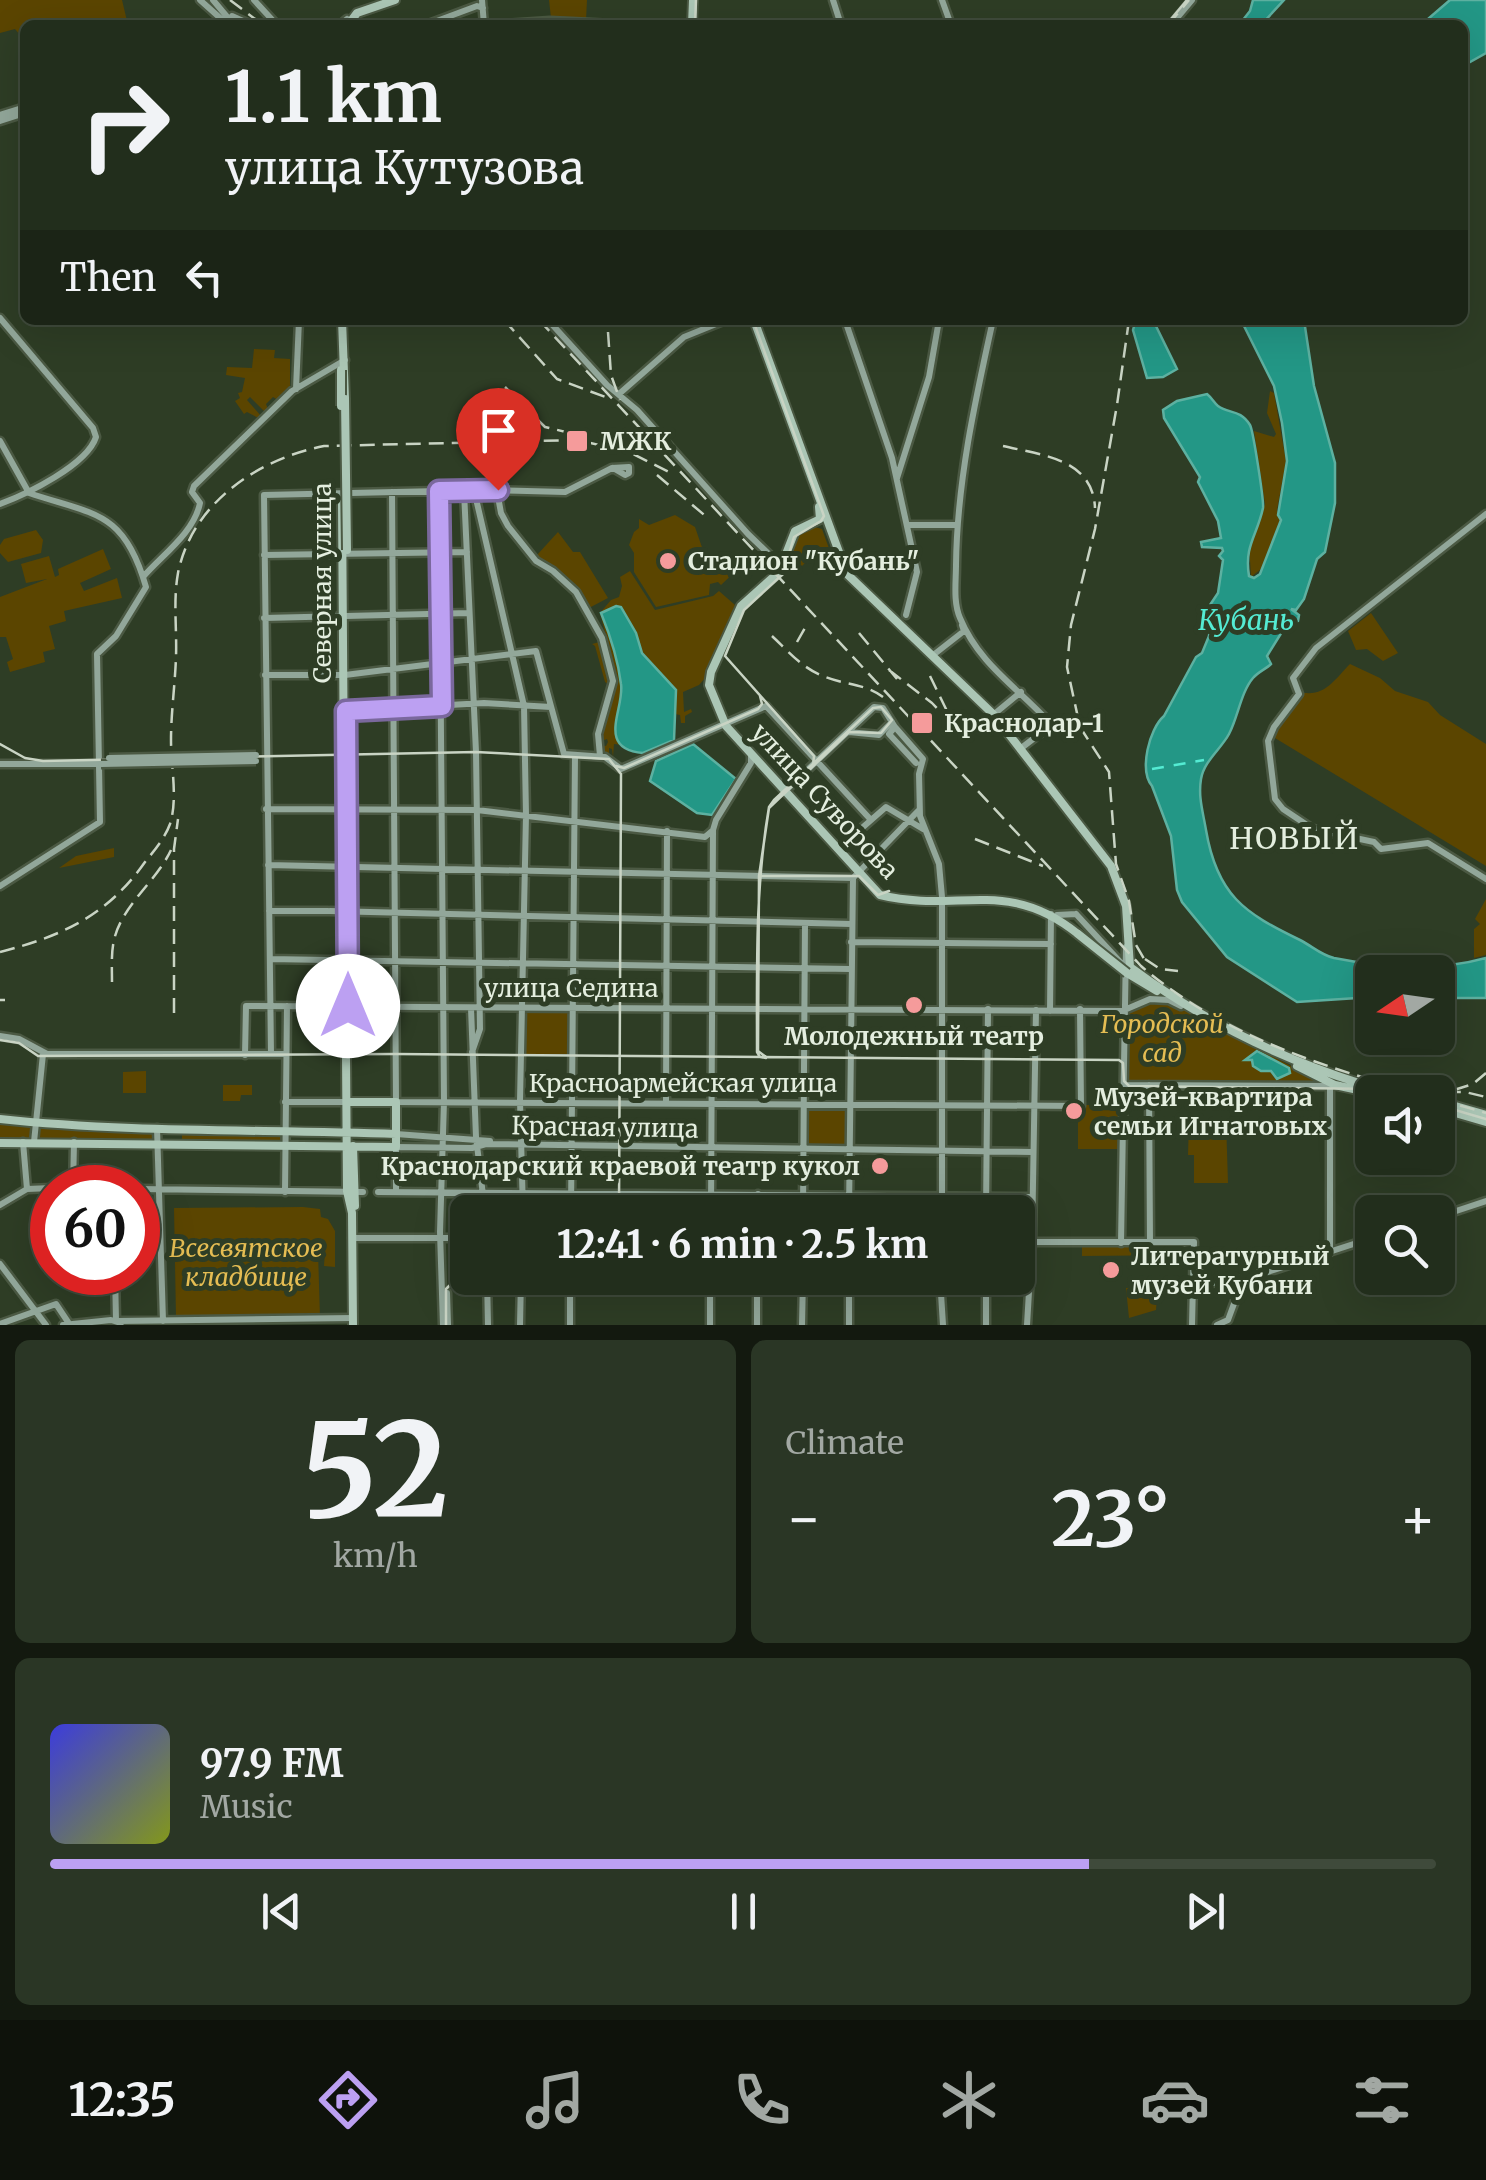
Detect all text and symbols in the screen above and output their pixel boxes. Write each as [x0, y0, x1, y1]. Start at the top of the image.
text: 1.1 km [225, 53, 442, 141]
icon: right [60, 60, 190, 190]
text: улица Кутузова [225, 140, 584, 196]
icon: left [177, 250, 232, 305]
text: Then [60, 254, 157, 301]
pin [456, 388, 541, 491]
icon: arrive [471, 403, 526, 458]
place label: МЖК [600, 425, 672, 457]
marker: МЖК [564, 428, 590, 454]
street label: Северная улица [306, 483, 338, 683]
place label: Стадион "Кубань" [688, 545, 919, 577]
marker: Стадион "Кубань" [657, 550, 679, 572]
water label: Кубань [1198, 602, 1294, 638]
place label: Краснодар-1 [944, 707, 1104, 739]
marker: Краснодар-1 [909, 710, 935, 736]
street label: улица Суворова [745, 716, 905, 886]
district label: НОВЫЙ [1229, 819, 1361, 857]
position arrow [296, 954, 400, 1058]
north arrow [1355, 955, 1455, 1055]
map controls [1355, 955, 1455, 1295]
street label: улица Седина [484, 972, 658, 1004]
marker: Молодежный театр [903, 994, 925, 1016]
park label: Городской сад [1100, 1008, 1224, 1069]
place label: Молодежный театр [784, 1020, 1044, 1052]
street label: Красноармейская улица [529, 1067, 837, 1099]
button: sound [1355, 1075, 1455, 1175]
place label: Музей-квартира семьи Игнатовых [1094, 1081, 1327, 1142]
marker: Музей-квартира семьи Игнатовых [1063, 1100, 1085, 1122]
street label: Красная улица [511, 1109, 699, 1145]
place label: Краснодарский краевой театр кукол [381, 1150, 860, 1182]
marker: Краснодарский краевой театр кукол [869, 1155, 891, 1177]
speed limit sign: 60 [30, 1165, 160, 1295]
button: search [1355, 1195, 1455, 1295]
text: 12:41 · 6 min · 2.5 km [557, 1221, 928, 1268]
park label: Всесвятское кладбище [169, 1232, 323, 1293]
place label: Литературный музей Кубани [1131, 1240, 1330, 1301]
marker: Литературный музей Кубани [1100, 1259, 1122, 1281]
text: 52 [301, 1389, 449, 1552]
text: Climate [786, 1423, 904, 1463]
text: 23° [1051, 1472, 1170, 1566]
text: − [786, 1484, 822, 1553]
text: + [1399, 1484, 1436, 1553]
text: km/h [333, 1536, 418, 1576]
text: 97.9 FM [200, 1740, 344, 1787]
text: Music [200, 1787, 293, 1827]
icon: previous [254, 1884, 309, 1939]
icon: pause [716, 1884, 771, 1939]
icon: next [1178, 1884, 1233, 1939]
icon: directions [313, 2065, 383, 2135]
icon: music [520, 2065, 590, 2135]
icon: phone [727, 2065, 797, 2135]
icon: climate [934, 2065, 1004, 2135]
icon: car [1140, 2065, 1210, 2135]
icon: filters [1347, 2065, 1417, 2135]
text: 12:35 [68, 2072, 176, 2128]

